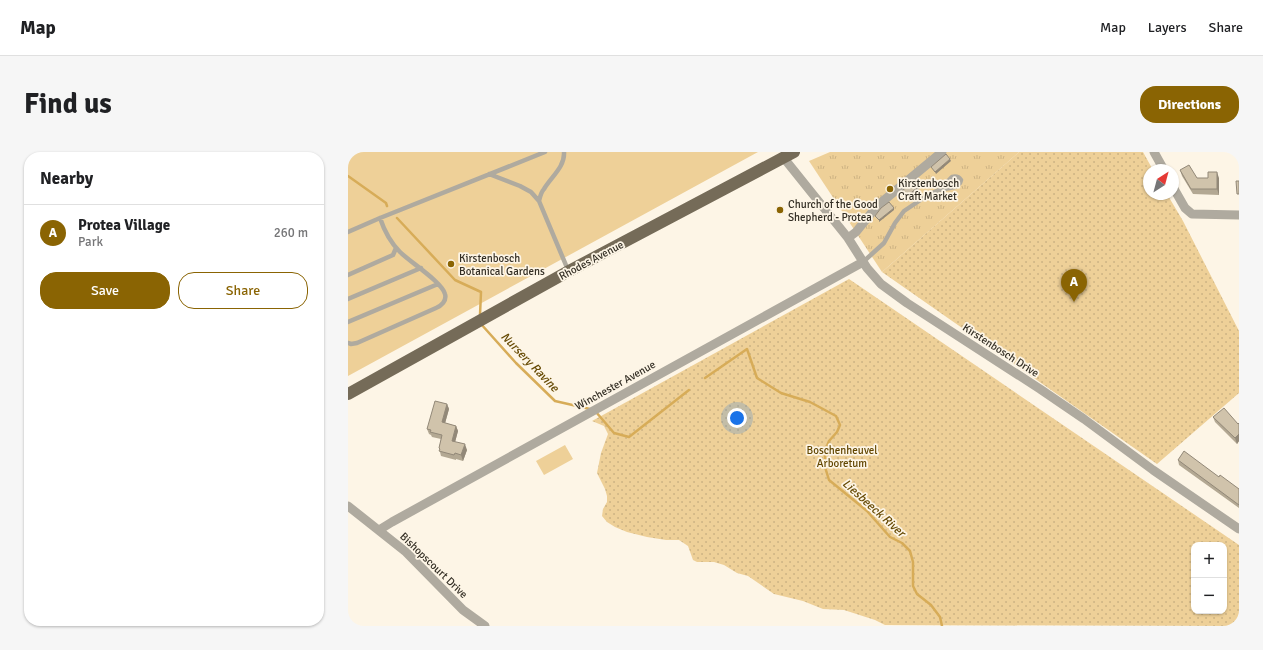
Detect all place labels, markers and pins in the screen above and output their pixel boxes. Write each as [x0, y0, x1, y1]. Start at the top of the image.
place label: Kirstenbosch Craft Market [898, 177, 959, 203]
marker: Kirstenbosch Craft Market [885, 184, 895, 194]
place label: Church of the Good Shepherd - Protea [788, 198, 878, 224]
marker: Church of the Good Shepherd - Protea [775, 205, 785, 215]
place label: Kirstenbosch Botanical Gardens [459, 252, 545, 278]
marker: Kirstenbosch Botanical Gardens [446, 259, 456, 269]
pin: A [1061, 269, 1087, 302]

